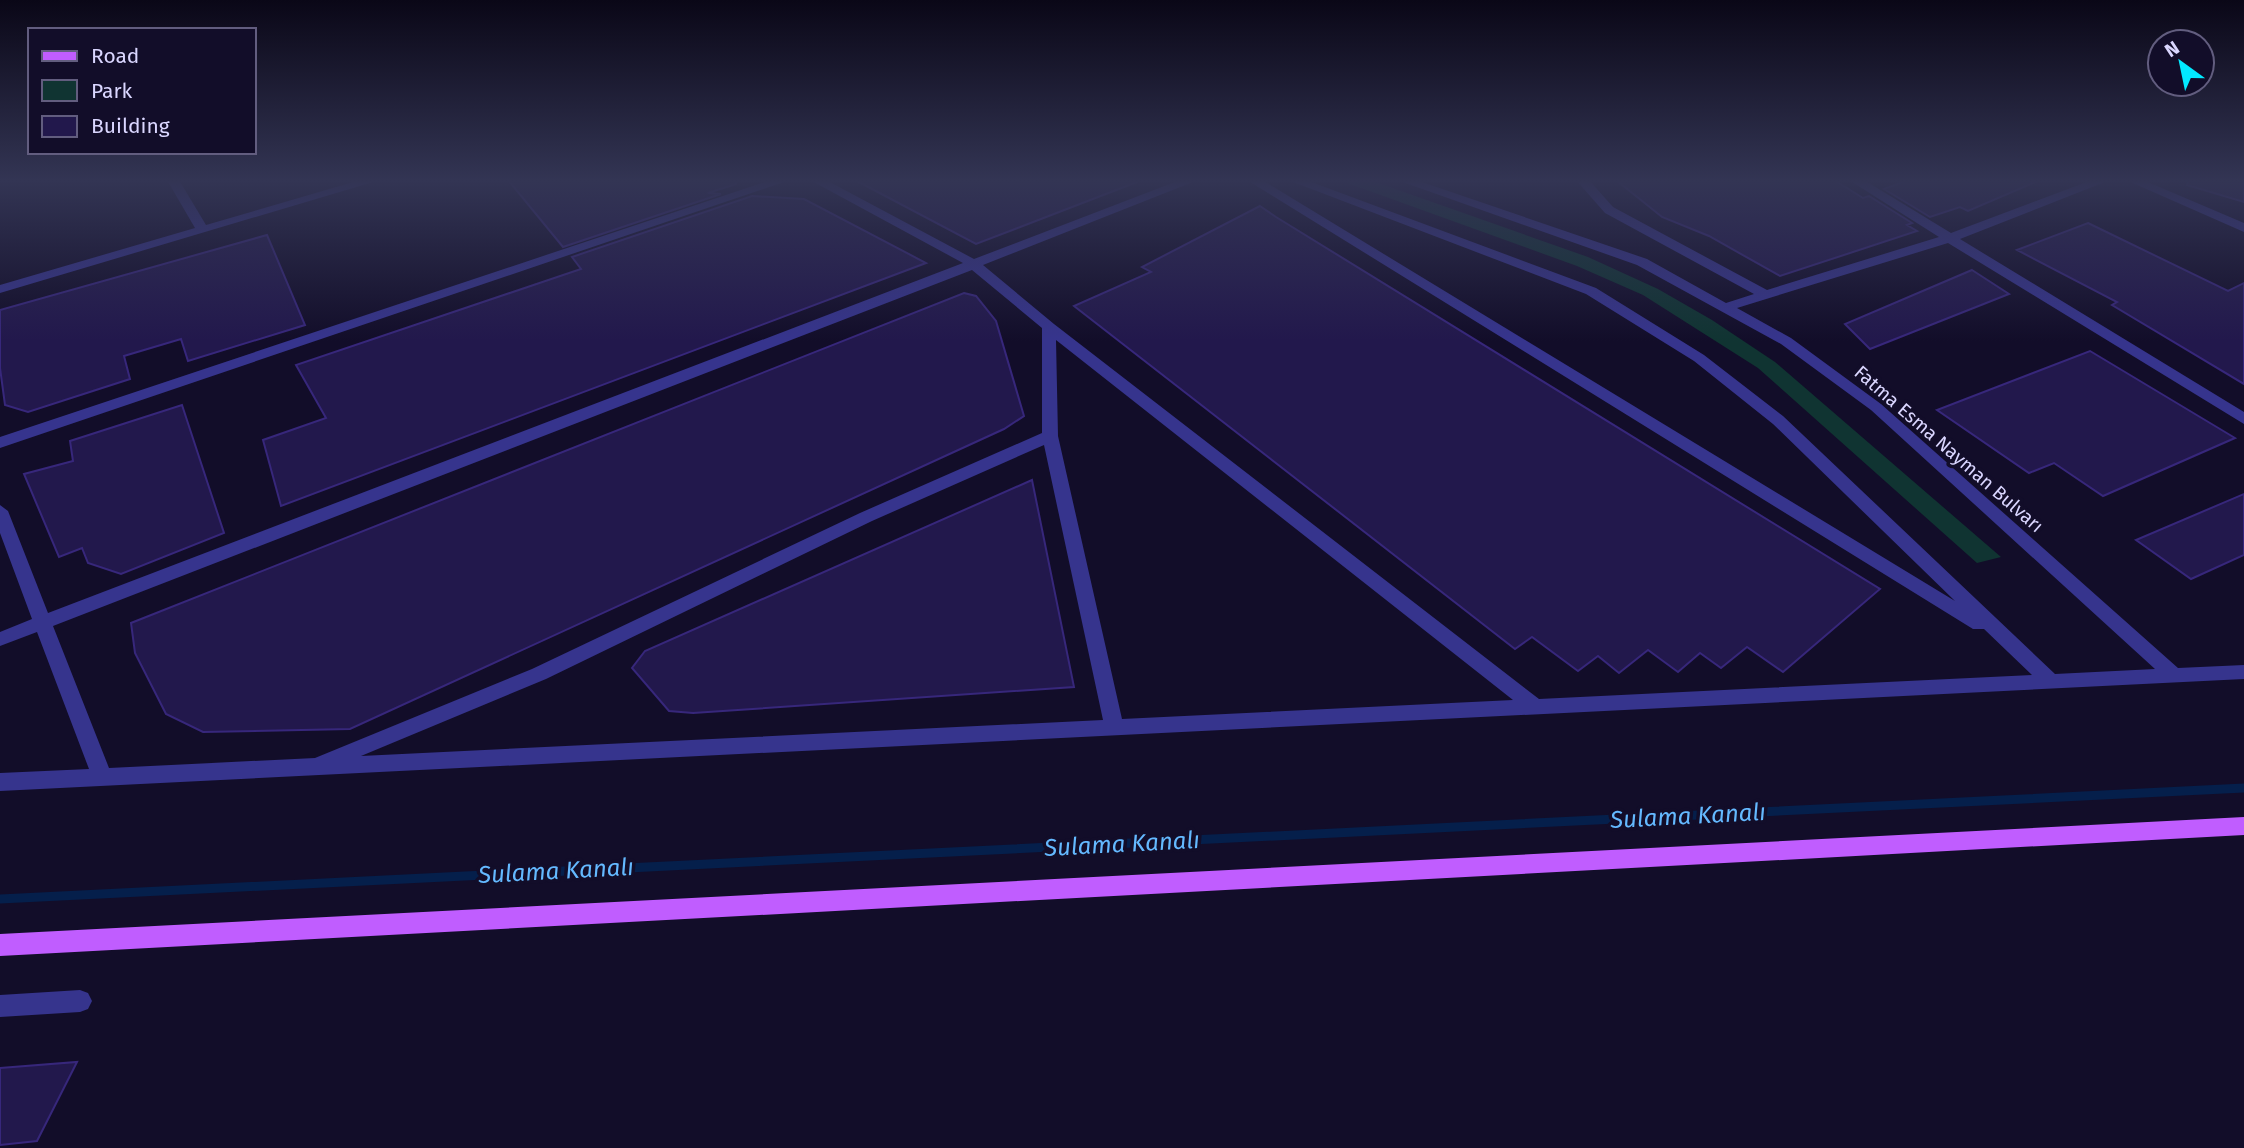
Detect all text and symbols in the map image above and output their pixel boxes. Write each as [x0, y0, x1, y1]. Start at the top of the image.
legend [28, 28, 256, 154]
north arrow [2146, 28, 2216, 98]
text: N [2160, 36, 2184, 62]
text: Road [91, 43, 139, 69]
text: Park [91, 78, 133, 104]
text: Building [91, 113, 170, 139]
street label: Fatma Esma Nayman Bulvarı [1850, 361, 2048, 537]
water label: Sulama Kanalı [1608, 798, 1767, 834]
water label: Sulama Kanalı [1042, 826, 1201, 862]
water label: Sulama Kanalı [476, 853, 635, 889]

